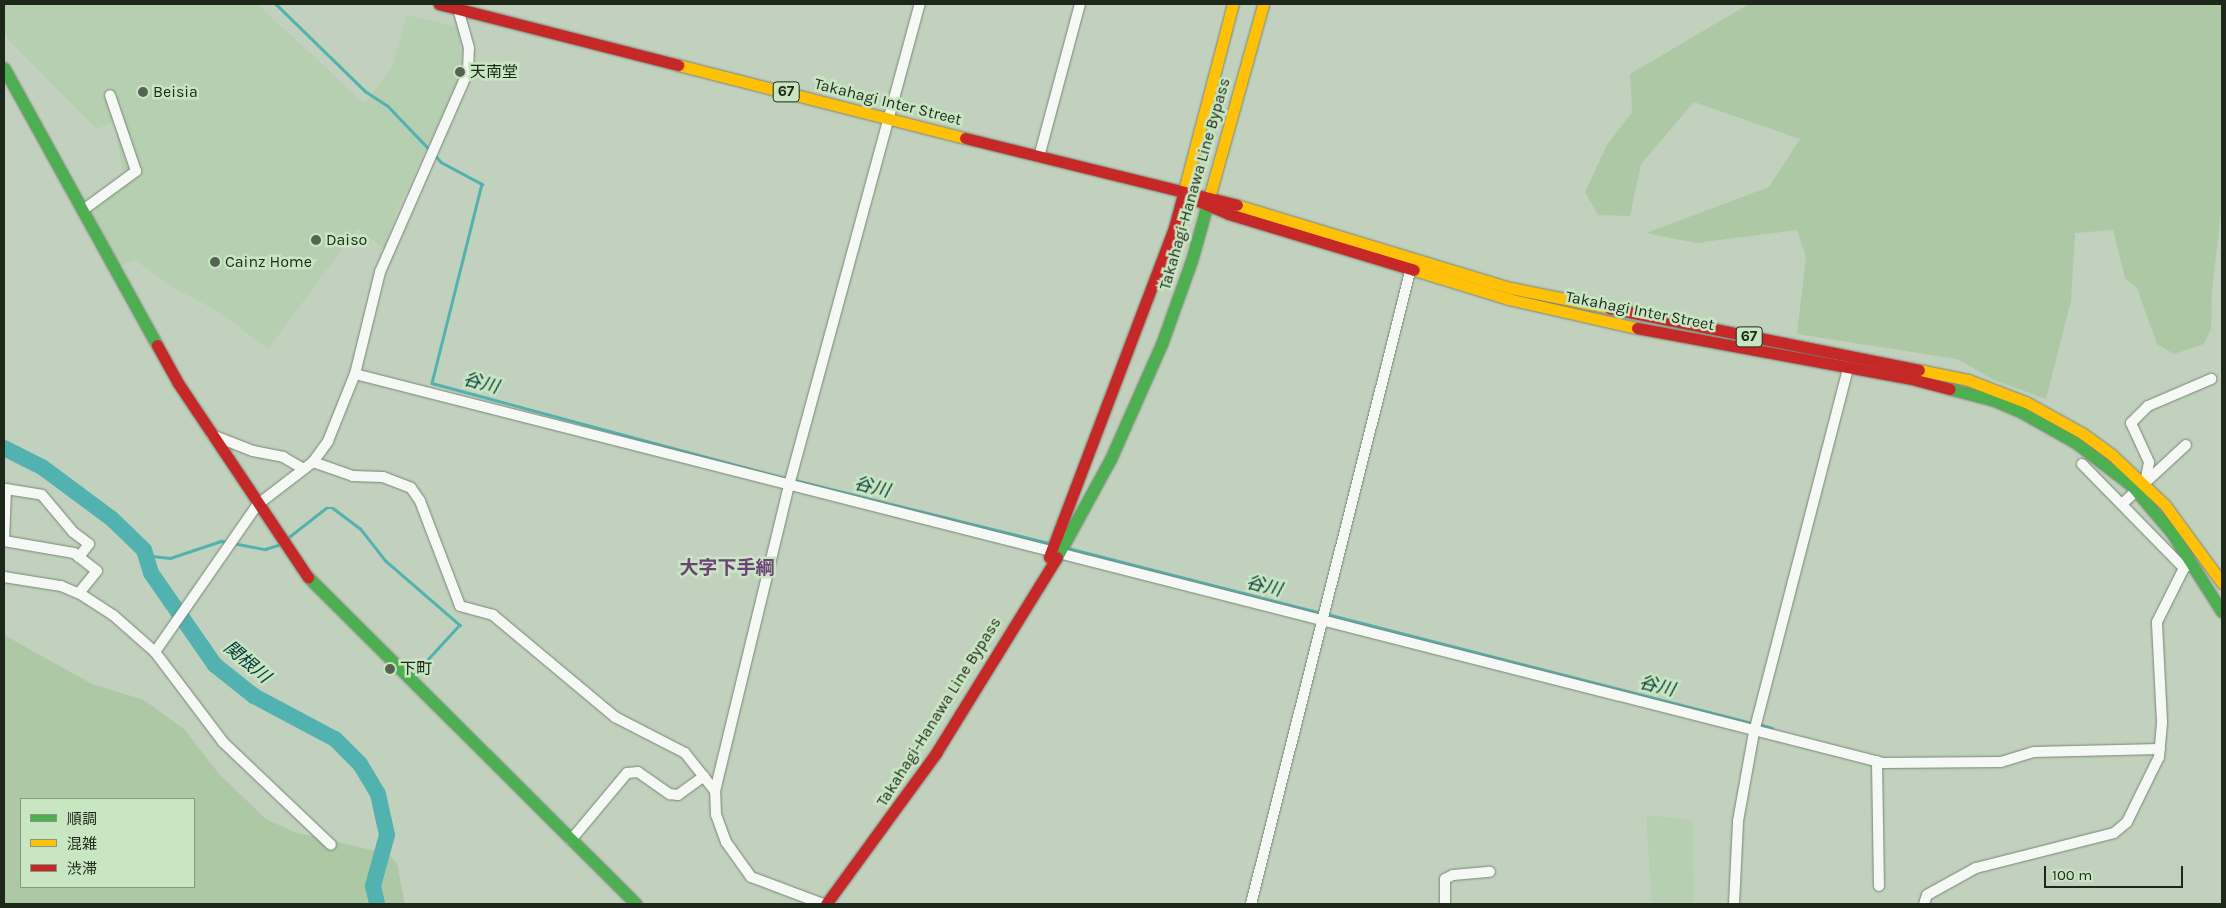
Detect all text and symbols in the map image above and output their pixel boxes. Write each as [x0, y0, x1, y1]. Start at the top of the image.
place label: 天南堂 [470, 62, 518, 82]
marker: 天南堂 [454, 66, 466, 78]
street label: Takahagi Inter Street [812, 74, 964, 130]
street label: Takahagi-Hanawa Line Bypass [1156, 76, 1234, 292]
road number: 67 [772, 80, 800, 104]
place label: Beisia [153, 82, 198, 102]
marker: Beisia [137, 86, 149, 98]
place label: Daiso [326, 230, 367, 250]
marker: Daiso [310, 234, 322, 246]
place label: Cainz Home [225, 252, 312, 272]
marker: Cainz Home [209, 256, 221, 268]
street label: Takahagi Inter Street [1564, 287, 1716, 335]
road number: 67 [1735, 324, 1763, 350]
water label: 谷川 [461, 368, 501, 398]
water label: 谷川 [852, 472, 892, 502]
district label: 大字下手綱 [680, 558, 774, 580]
water label: 谷川 [1244, 571, 1284, 601]
street label: Takahagi-Hanawa Line Bypass [873, 614, 1005, 810]
water label: 関根川 [219, 636, 275, 688]
place label: 下町 [400, 659, 432, 679]
marker: 下町 [384, 663, 396, 675]
water label: 谷川 [1637, 671, 1677, 701]
legend [20, 798, 195, 888]
text: 順調 [67, 810, 97, 828]
text: 混雑 [67, 835, 97, 853]
scale bar [2046, 856, 2185, 888]
text: 渋滞 [67, 860, 97, 878]
text: 100 m [2052, 866, 2092, 884]

